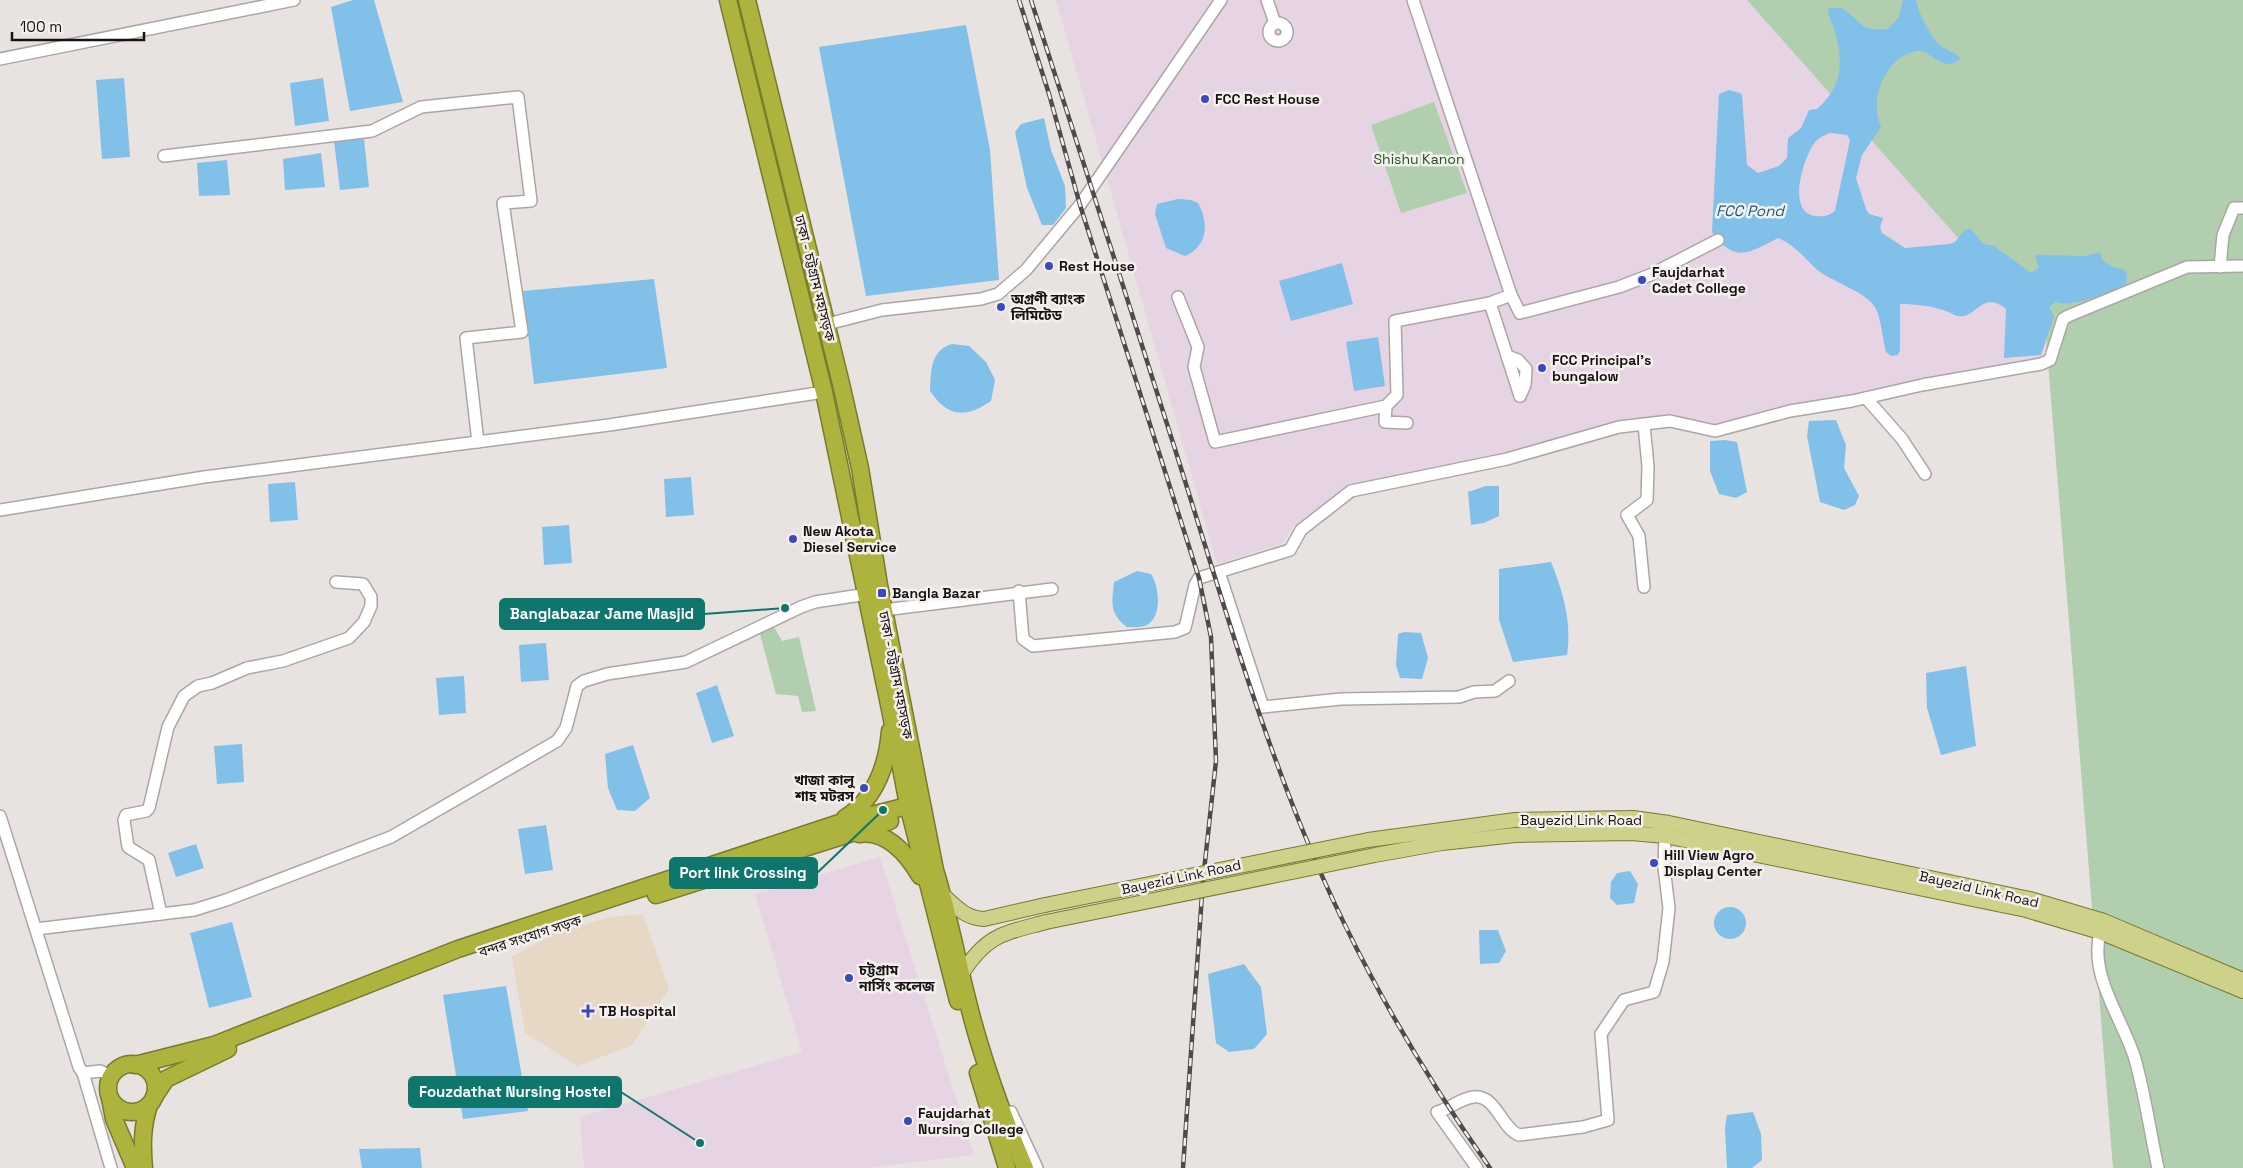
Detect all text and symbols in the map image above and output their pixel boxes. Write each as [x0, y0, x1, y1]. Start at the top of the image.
scale bar [12, 10, 145, 42]
text: 100 m [20, 17, 62, 36]
place label: FCC Rest House [1215, 90, 1320, 108]
marker: FCC Rest House [1199, 93, 1211, 105]
park label: Shishu Kanon [1373, 150, 1465, 168]
water label: FCC Pond [1716, 201, 1786, 220]
street label: ঢাকা - চট্টগ্রাম মহাসড়ক [790, 212, 840, 344]
place label: Rest House [1059, 257, 1135, 275]
marker: Rest House [1043, 260, 1055, 272]
place label: Faujdarhat Cadet College [1652, 263, 1746, 297]
marker: Faujdarhat Cadet College [1636, 274, 1648, 286]
place label: অগ্রণী ব্যাংক লিমিটেড [1010, 290, 1085, 324]
marker: অগ্রণী ব্যাংক লিমিটেড [995, 301, 1007, 313]
place label: FCC Principal's bungalow [1552, 351, 1651, 385]
marker: FCC Principal's bungalow [1536, 362, 1548, 374]
place label: New Akota Diesel Service [803, 522, 897, 556]
marker: New Akota Diesel Service [787, 533, 799, 545]
place label: Bangla Bazar [892, 584, 981, 602]
marker: Bangla Bazar [876, 587, 888, 599]
callout: Banglabazar Jame Masjid [500, 599, 704, 629]
text: Banglabazar Jame Masjid [510, 604, 694, 623]
street label: ঢাকা - চট্টগ্রাম মহাসড়ক [875, 609, 917, 741]
place label: খাজা কালু শাহ মটরস [794, 771, 856, 805]
marker: খাজা কালু শাহ মটরস [858, 782, 870, 794]
street label: Bayezid Link Road [1520, 811, 1642, 829]
place label: Hill View Agro Display Center [1664, 846, 1763, 880]
street label: Bayezid Link Road [1119, 855, 1243, 899]
marker: Hill View Agro Display Center [1648, 857, 1660, 869]
callout: Port link Crossing [670, 858, 817, 888]
text: Port link Crossing [679, 863, 807, 882]
street label: Bayezid Link Road [1917, 866, 2041, 912]
street label: বন্দর সংযোগ সড়ক [475, 911, 584, 961]
place label: চট্টগ্রাম নার্সিং কলেজ [858, 961, 935, 995]
marker: চট্টগ্রাম নার্সিং কলেজ [843, 972, 855, 984]
place label: TB Hospital [599, 1002, 676, 1020]
marker: TB Hospital [581, 1004, 595, 1018]
callout: Fouzdathat Nursing Hostel [409, 1077, 621, 1107]
text: Fouzdathat Nursing Hostel [419, 1082, 611, 1101]
place label: Faujdarhat Nursing College [918, 1104, 1024, 1138]
marker: Faujdarhat Nursing College [902, 1115, 914, 1127]

